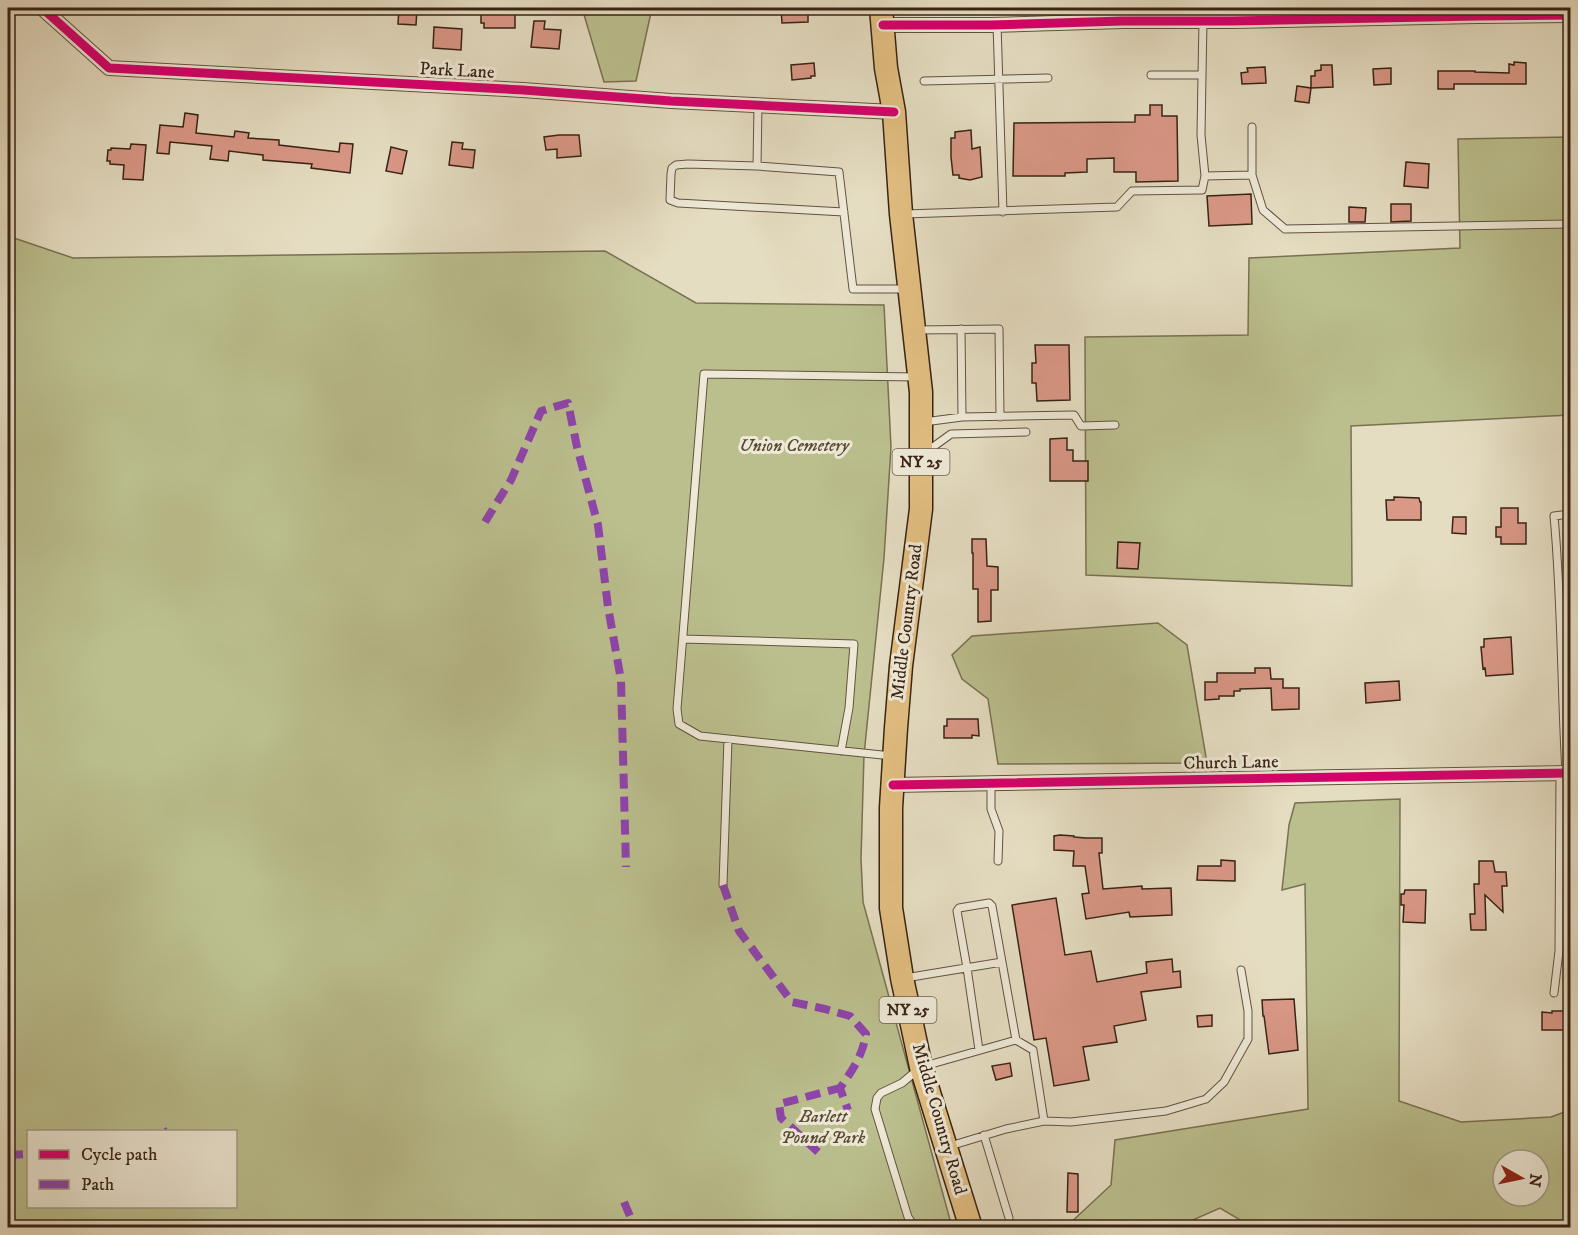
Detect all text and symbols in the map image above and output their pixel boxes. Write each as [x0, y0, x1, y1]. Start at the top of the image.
street label: Park Lane [419, 58, 495, 84]
park label: Union Cemetery [739, 435, 850, 457]
road number: NY 25 [892, 449, 950, 475]
street label: Middle Country Road [887, 543, 927, 701]
street label: Church Lane [1183, 751, 1279, 775]
road number: NY 25 [880, 997, 936, 1023]
street label: Middle Country Road [907, 1041, 971, 1197]
park label: Barlett Pound Park [781, 1106, 866, 1149]
legend [27, 1130, 237, 1208]
text: Cycle path [81, 1144, 158, 1166]
north arrow [1491, 1148, 1551, 1208]
text: N [1524, 1172, 1546, 1188]
text: Path [81, 1174, 115, 1196]

